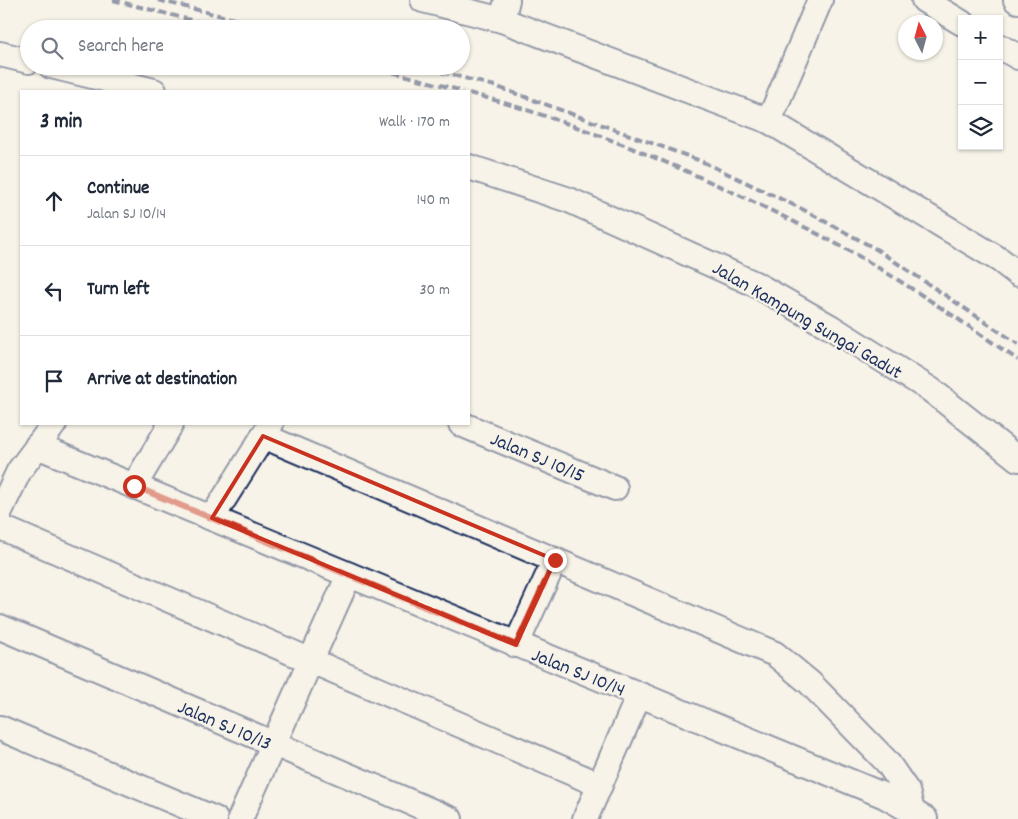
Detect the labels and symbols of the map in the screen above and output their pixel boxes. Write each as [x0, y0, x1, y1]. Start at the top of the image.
north arrow [898, 15, 943, 60]
street label: Jalan Kampung Sungai Gadut [706, 256, 907, 388]
street label: Jalan SJ 10/15 [485, 426, 588, 491]
route start [123, 475, 146, 498]
route end [544, 549, 567, 572]
street label: Jalan SJ 10/14 [527, 642, 629, 705]
street label: Jalan SJ 10/13 [173, 694, 275, 759]

